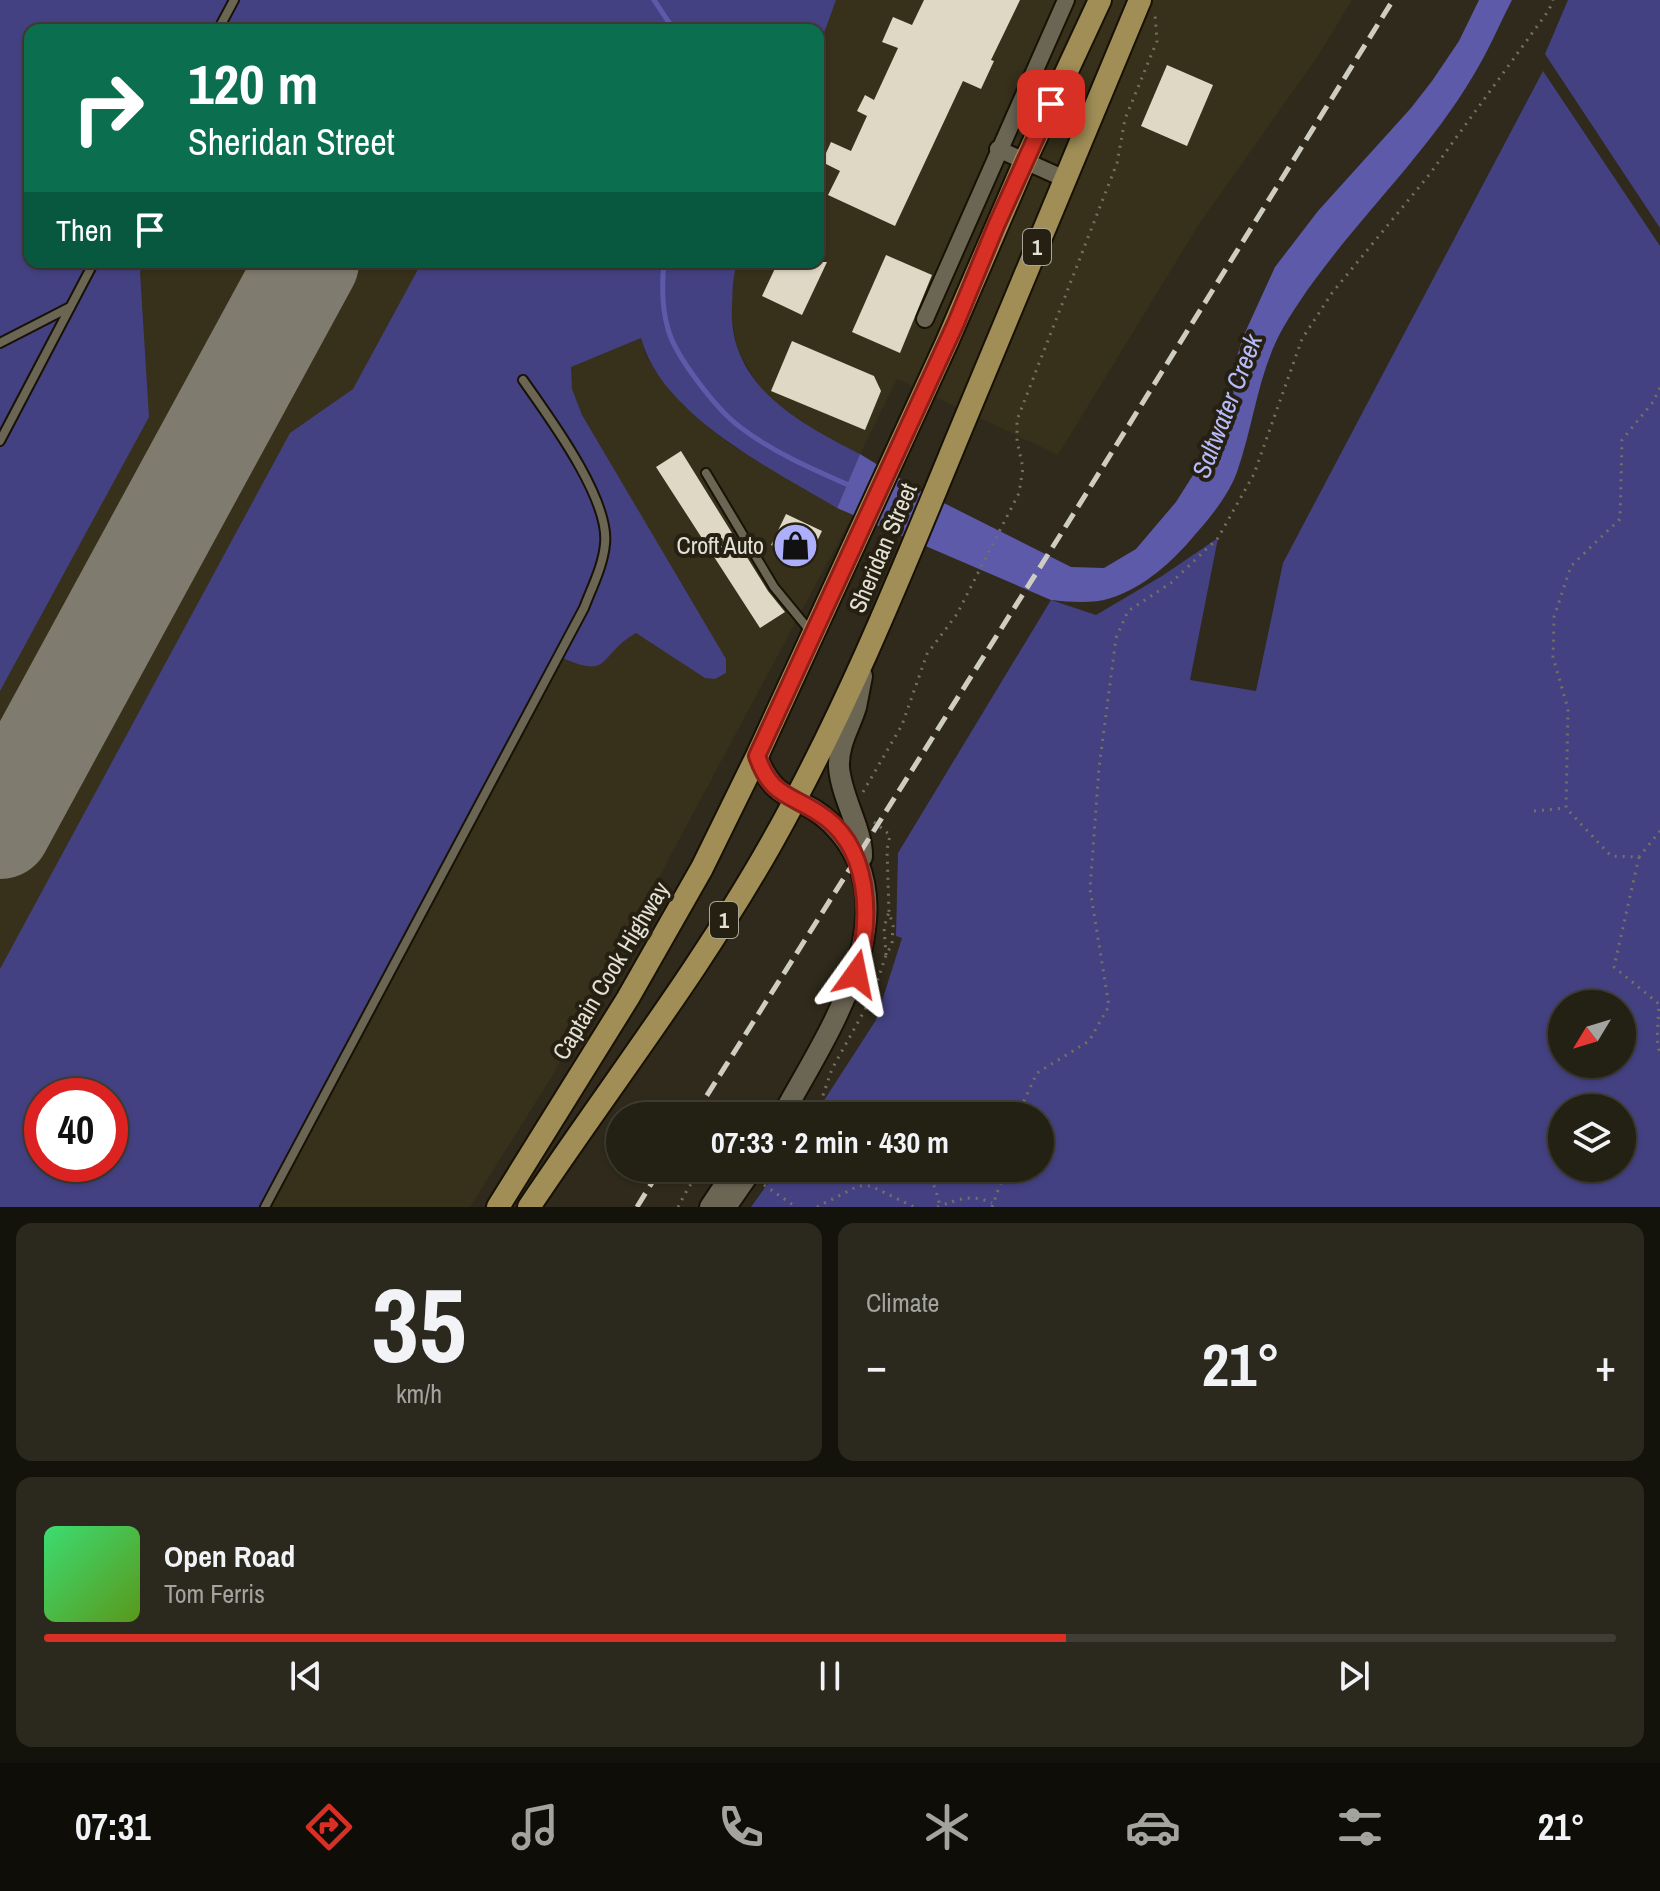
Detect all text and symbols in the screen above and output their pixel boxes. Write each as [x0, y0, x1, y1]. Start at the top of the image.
text: 120 m [188, 46, 318, 121]
icon: right [56, 56, 160, 160]
pin [1017, 70, 1085, 138]
icon: arrive [1029, 82, 1073, 126]
text: Sheridan Street [188, 118, 395, 166]
icon: arrive [128, 208, 172, 252]
text: Then [56, 210, 112, 250]
road number: 1 [1023, 229, 1051, 265]
water label: Saltwater Creek [1183, 328, 1271, 483]
street label: Sheridan Street [840, 477, 924, 617]
shop icon: Croft Auto [771, 522, 819, 570]
place label: Croft Auto [676, 529, 764, 561]
street label: Captain Cook Highway [544, 875, 676, 1065]
road number: 1 [710, 902, 738, 938]
position arrow [814, 932, 898, 1016]
north arrow [1548, 990, 1636, 1078]
map controls [1548, 990, 1636, 1182]
speed limit sign: 40 [24, 1078, 128, 1182]
button: layers [1548, 1094, 1636, 1182]
text: 07:33 · 2 min · 430 m [711, 1122, 949, 1162]
text: 35 [372, 1254, 466, 1394]
text: Climate [866, 1285, 939, 1320]
text: 21° [1202, 1324, 1280, 1405]
text: − [866, 1335, 887, 1395]
text: + [1595, 1335, 1616, 1395]
text: km/h [396, 1376, 442, 1411]
text: Open Road [164, 1536, 295, 1576]
text: Tom Ferris [164, 1576, 265, 1611]
icon: previous [284, 1654, 328, 1698]
icon: pause [808, 1654, 852, 1698]
icon: next [1332, 1654, 1376, 1698]
icon: directions [301, 1799, 357, 1855]
icon: music [507, 1799, 563, 1855]
icon: phone [713, 1799, 769, 1855]
icon: climate [919, 1799, 975, 1855]
icon: car [1125, 1799, 1181, 1855]
icon: filters [1332, 1799, 1388, 1855]
text: 07:31 [75, 1803, 151, 1851]
text: 21° [1538, 1803, 1585, 1851]

